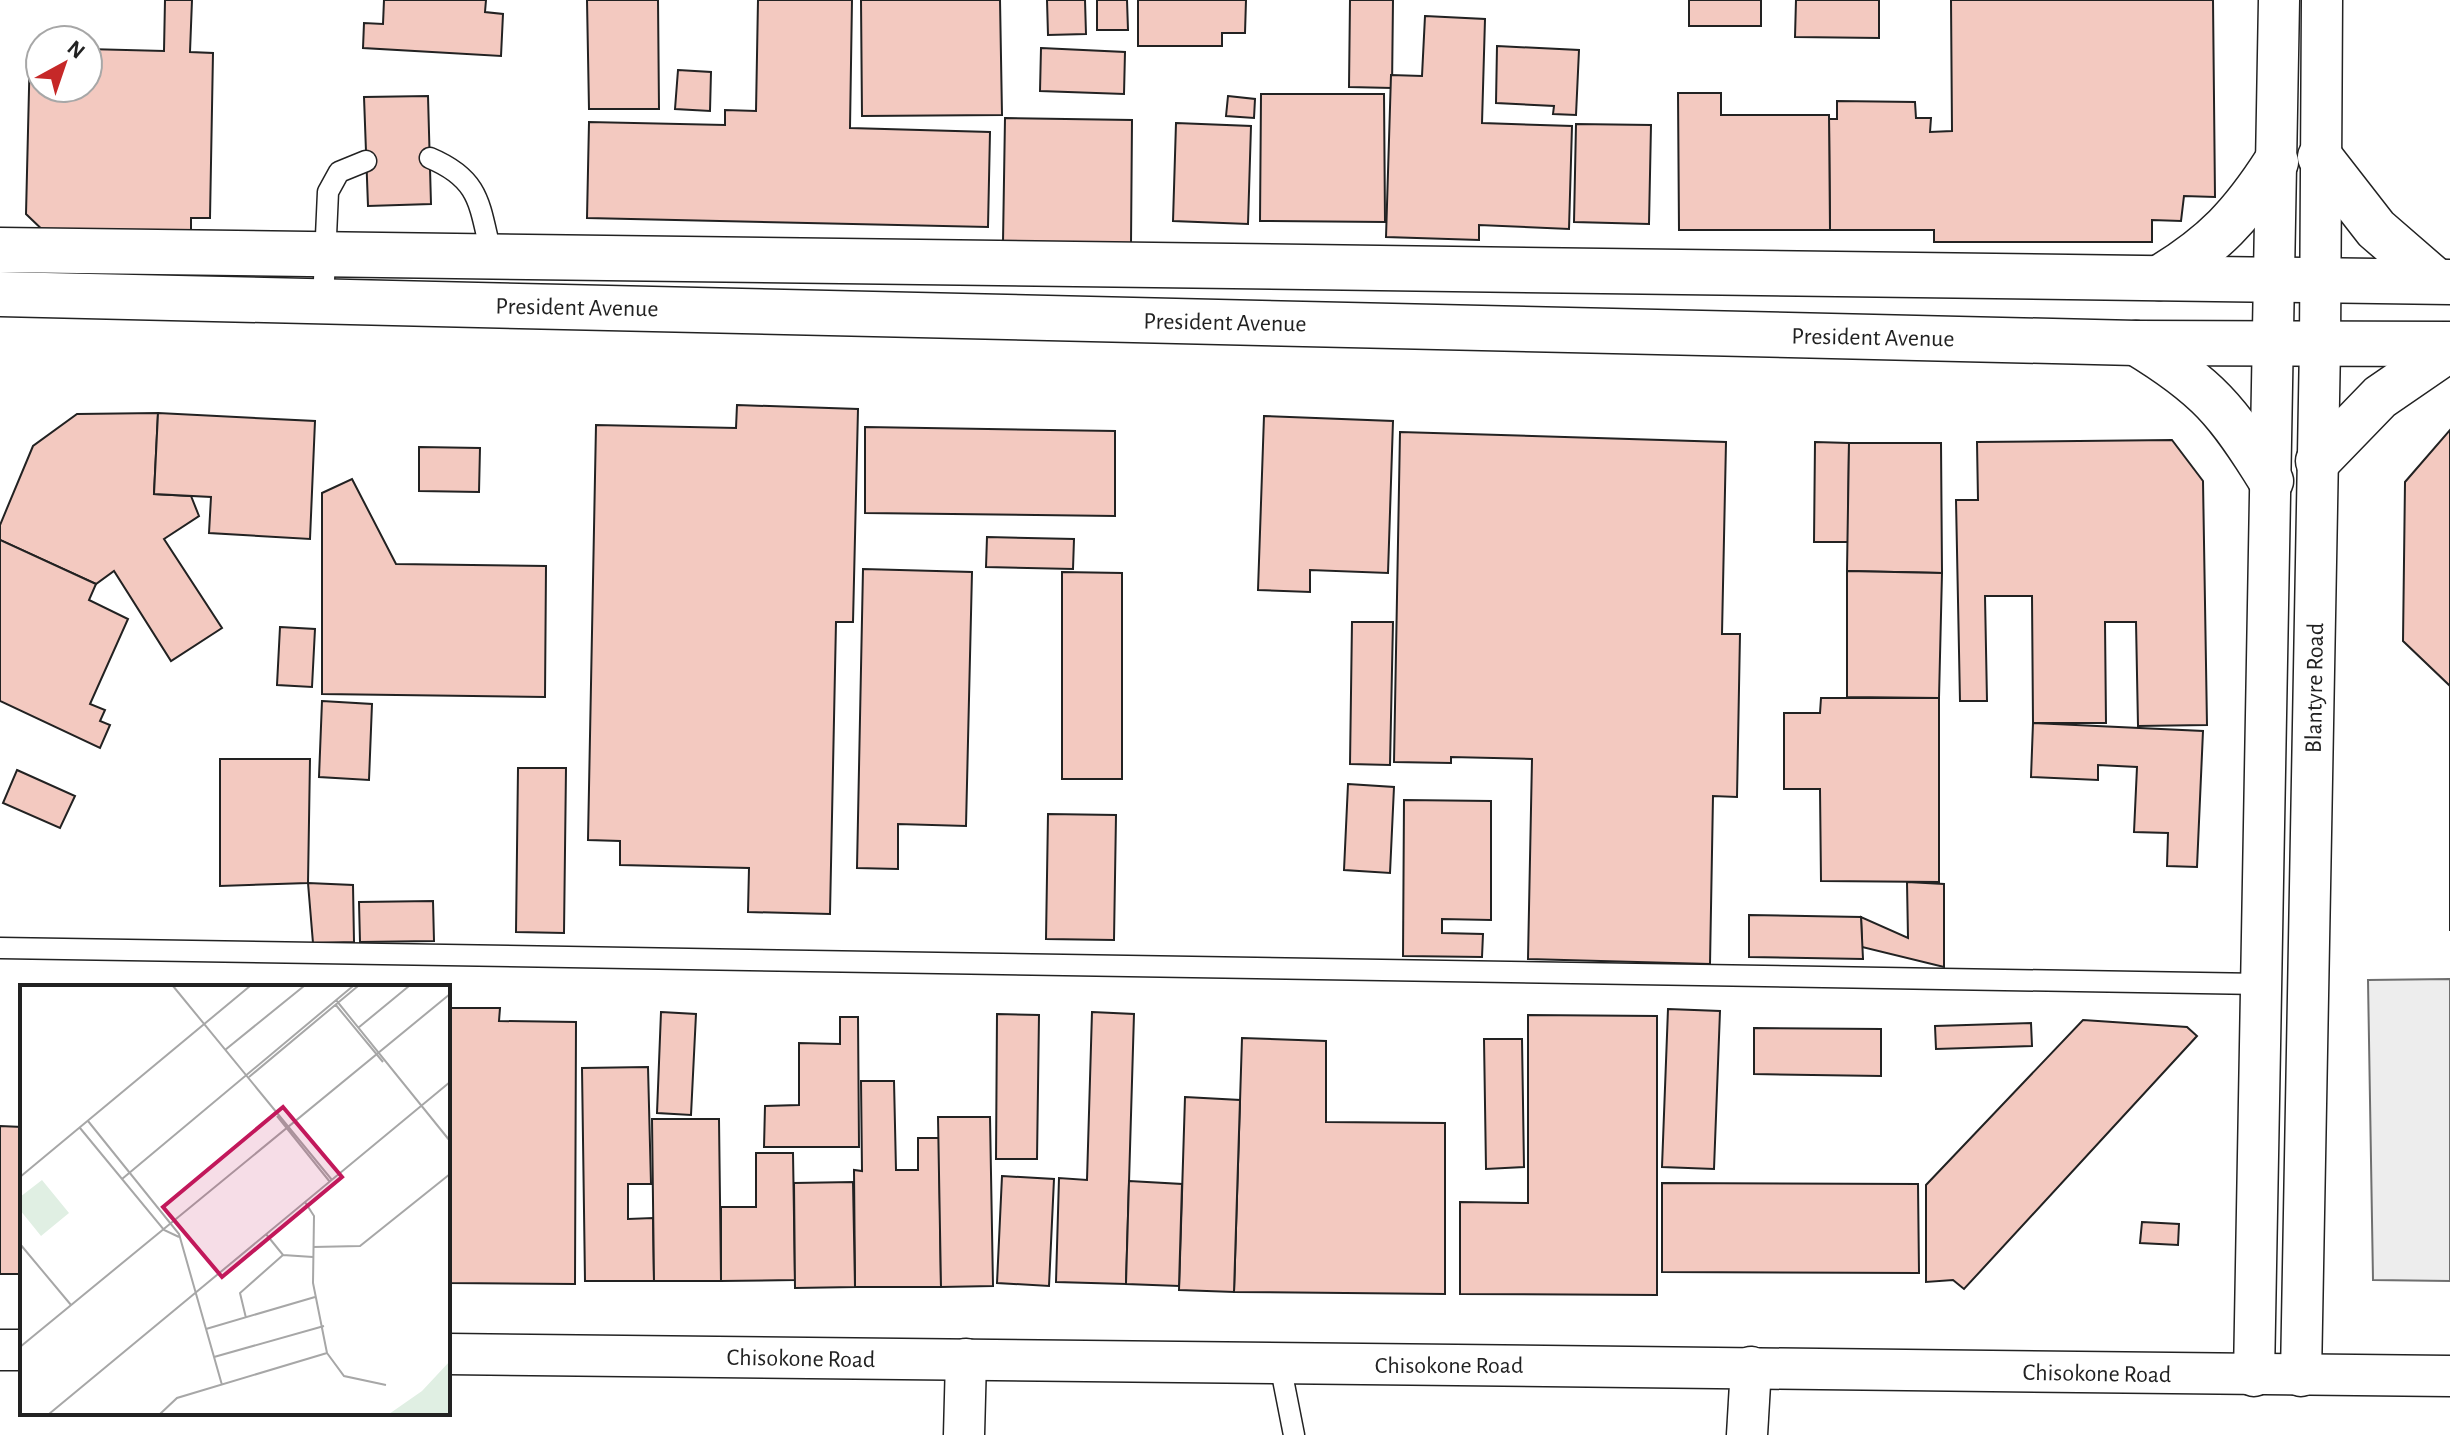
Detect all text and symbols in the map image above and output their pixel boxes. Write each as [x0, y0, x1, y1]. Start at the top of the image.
north arrow [24, 24, 104, 104]
text: N [63, 36, 89, 63]
street label: President Avenue [495, 295, 659, 321]
street label: President Avenue [1143, 310, 1307, 336]
street label: President Avenue [1791, 325, 1955, 351]
street label: Blantyre Road [2302, 623, 2328, 753]
inset map [20, 985, 450, 1415]
street label: Chisokone Road [726, 1346, 876, 1372]
street label: Chisokone Road [1375, 1354, 1523, 1378]
street label: Chisokone Road [2022, 1361, 2172, 1387]

